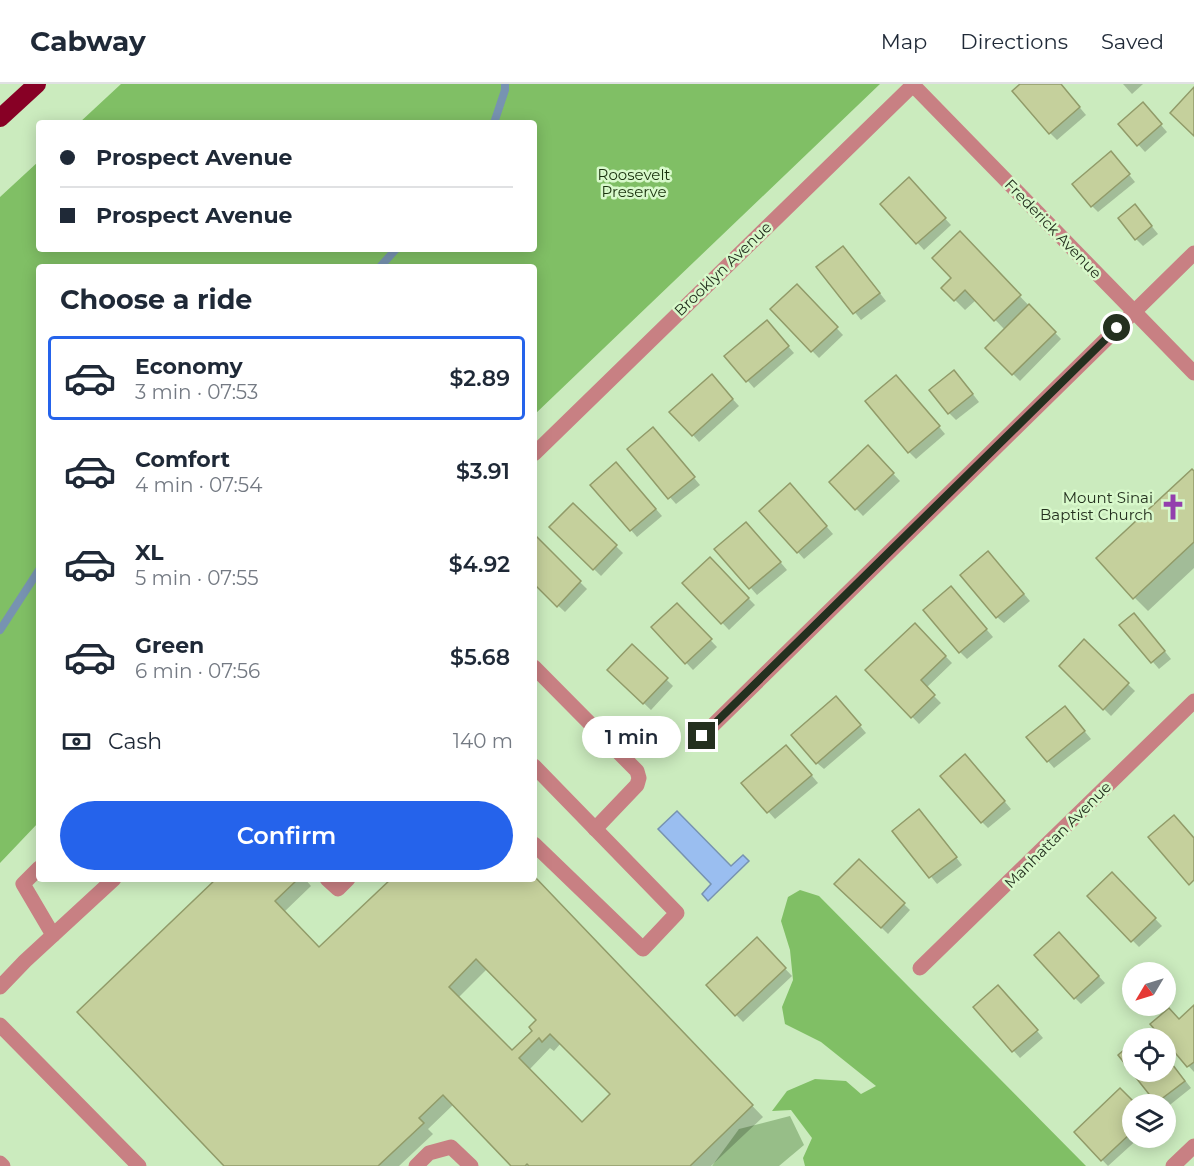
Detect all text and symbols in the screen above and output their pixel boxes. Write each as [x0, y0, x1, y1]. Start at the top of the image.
text: Cabway [30, 24, 146, 58]
text: Map [881, 29, 927, 54]
text: Directions [960, 29, 1068, 54]
text: Saved [1101, 29, 1164, 54]
text: Prospect Avenue [96, 144, 292, 171]
park label: Roosevelt Preserve [598, 165, 670, 201]
street label: Frederick Avenue [1001, 175, 1106, 282]
text: Prospect Avenue [96, 202, 292, 229]
street label: Brooklyn Avenue [670, 217, 775, 320]
text: Choose a ride [60, 283, 252, 316]
route start [1103, 314, 1130, 341]
icon: car [63, 351, 117, 405]
text: Economy [135, 353, 243, 380]
text: $2.89 [449, 365, 510, 392]
text: 3 min · 07:53 [135, 380, 258, 404]
icon: car [63, 444, 117, 498]
text: Comfort [135, 446, 230, 473]
text: $3.91 [456, 458, 510, 485]
text: 4 min · 07:54 [135, 473, 262, 497]
place label: Mount Sinai Baptist Church [1040, 488, 1153, 524]
church icon: Mount Sinai Baptist Church [1158, 492, 1188, 522]
icon: car [63, 537, 117, 591]
text: XL [135, 539, 164, 566]
text: $4.92 [449, 551, 510, 578]
text: 5 min · 07:55 [135, 566, 258, 590]
icon: car [63, 630, 117, 684]
text: Green [135, 632, 204, 659]
text: $5.68 [450, 644, 510, 671]
text: 6 min · 07:56 [135, 659, 260, 683]
callout: 1 min [582, 715, 681, 757]
route end [688, 722, 715, 749]
icon: cash [60, 725, 93, 758]
text: 1 min [605, 725, 658, 749]
text: Cash [108, 728, 162, 755]
text: 140 m [453, 729, 513, 753]
street label: Manhattan Avenue [1000, 777, 1115, 892]
button: Confirm [60, 801, 513, 870]
north arrow [1122, 962, 1176, 1016]
map controls [1122, 962, 1176, 1148]
button: locate [1122, 1028, 1176, 1082]
button: layers [1122, 1094, 1176, 1148]

